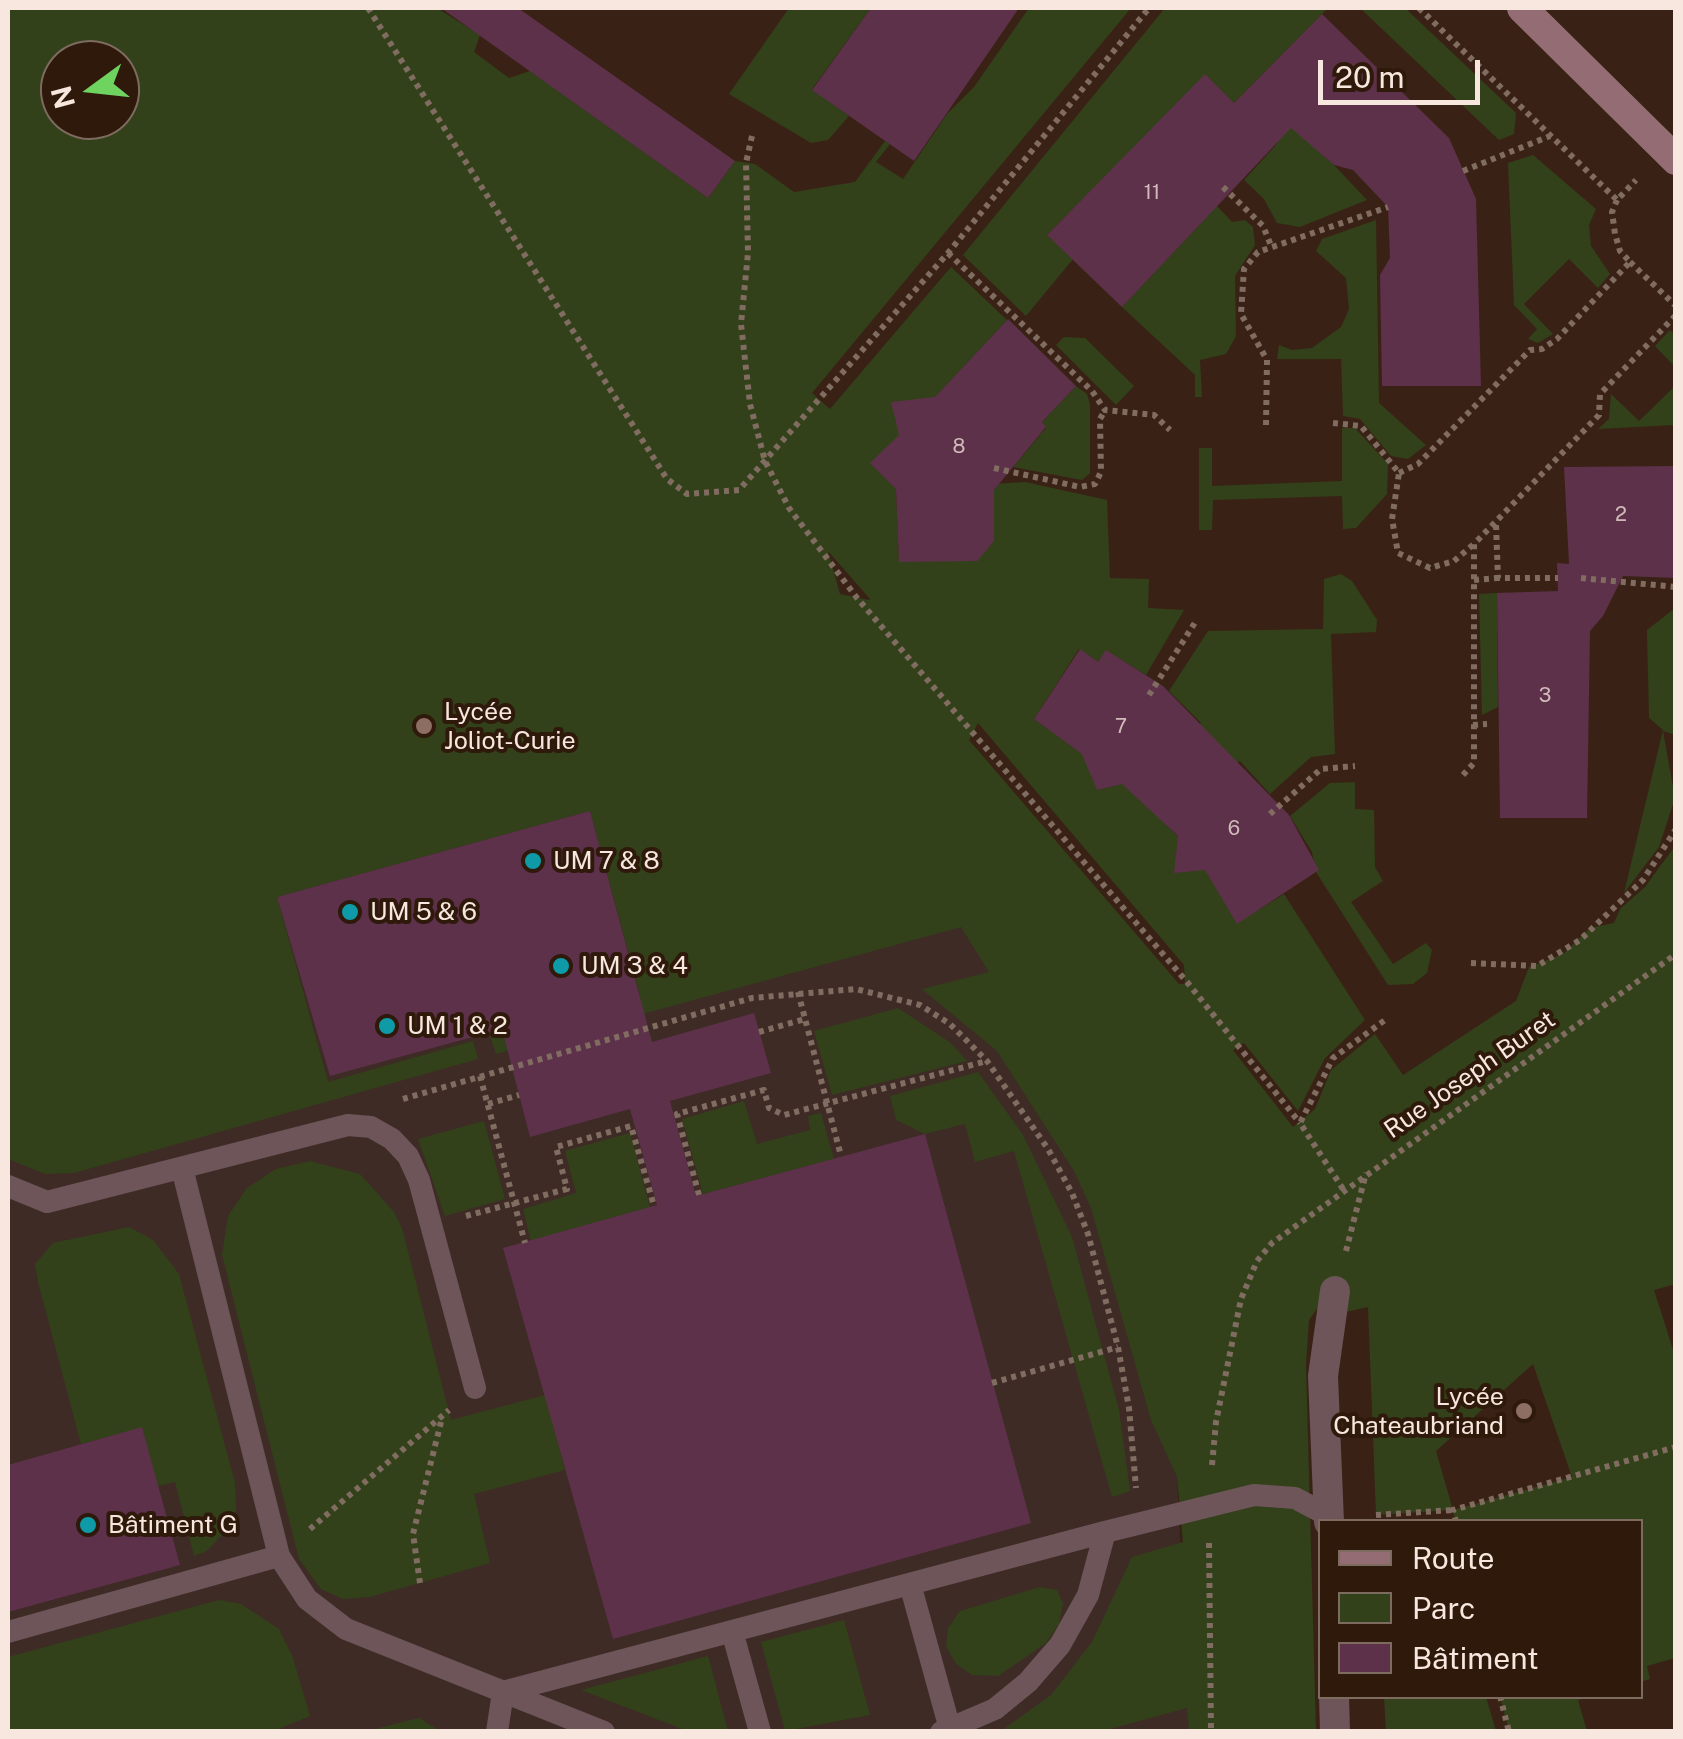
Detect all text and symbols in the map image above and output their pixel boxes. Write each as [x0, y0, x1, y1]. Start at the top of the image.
north arrow [40, 40, 140, 140]
scale bar [1323, 40, 1486, 102]
text: 20 m [1335, 59, 1404, 95]
text: N [44, 83, 81, 112]
house number: 11 [1144, 181, 1160, 205]
house number: 8 [953, 435, 965, 459]
house number: 2 [1615, 503, 1627, 527]
house number: 3 [1539, 684, 1551, 708]
place label: Lycée Joliot-Curie [444, 697, 576, 756]
marker: Lycée Joliot-Curie [413, 715, 435, 737]
house number: 7 [1115, 715, 1127, 739]
house number: 6 [1228, 817, 1240, 841]
place label: UM 7 & 8 [553, 846, 660, 876]
marker: UM 7 & 8 [522, 850, 544, 872]
place label: UM 5 & 6 [370, 897, 477, 927]
marker: UM 5 & 6 [339, 901, 361, 923]
place label: UM 3 & 4 [581, 951, 688, 981]
marker: UM 3 & 4 [550, 955, 572, 977]
street label: Rue Joseph Buret [1379, 1005, 1561, 1145]
place label: UM 1 & 2 [407, 1011, 508, 1041]
marker: UM 1 & 2 [376, 1015, 398, 1037]
place label: Lycée Chateaubriand [1333, 1382, 1504, 1441]
marker: Lycée Chateaubriand [1513, 1400, 1535, 1422]
place label: Bâtiment G [108, 1510, 238, 1540]
marker: Bâtiment G [77, 1514, 99, 1536]
legend [1318, 1519, 1643, 1699]
text: Route [1412, 1540, 1494, 1576]
text: Parc [1412, 1590, 1475, 1626]
text: Bâtiment [1412, 1640, 1539, 1676]

